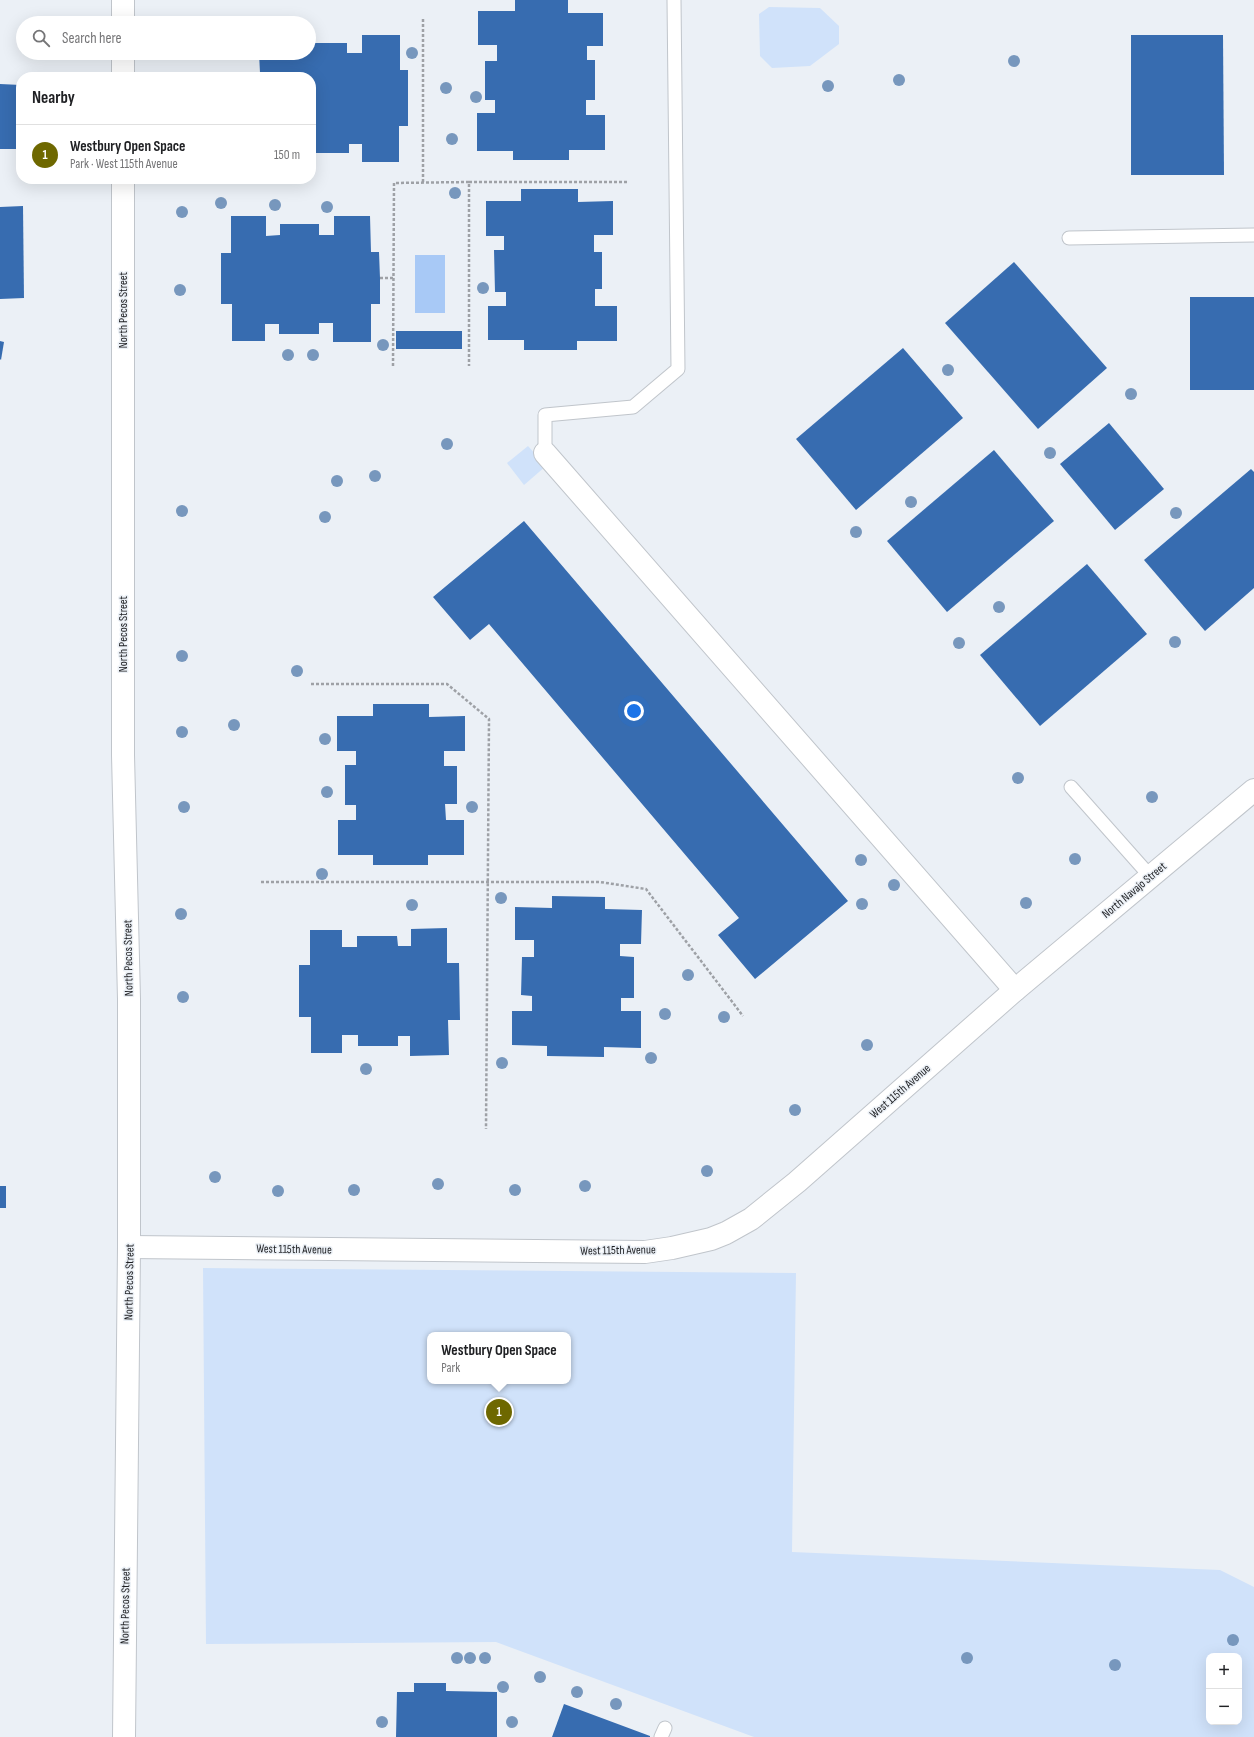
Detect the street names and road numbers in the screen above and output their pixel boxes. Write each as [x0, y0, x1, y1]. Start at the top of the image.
street label: North Pecos Street [116, 271, 131, 348]
street label: North Pecos Street [116, 595, 131, 672]
street label: North Navajo Street [1099, 859, 1170, 922]
street label: North Pecos Street [120, 919, 137, 996]
street label: West 115th Avenue [867, 1061, 934, 1122]
street label: West 115th Avenue [256, 1241, 332, 1258]
street label: West 115th Avenue [580, 1242, 656, 1259]
street label: North Pecos Street [121, 1243, 138, 1320]
street label: North Pecos Street [117, 1567, 134, 1644]

